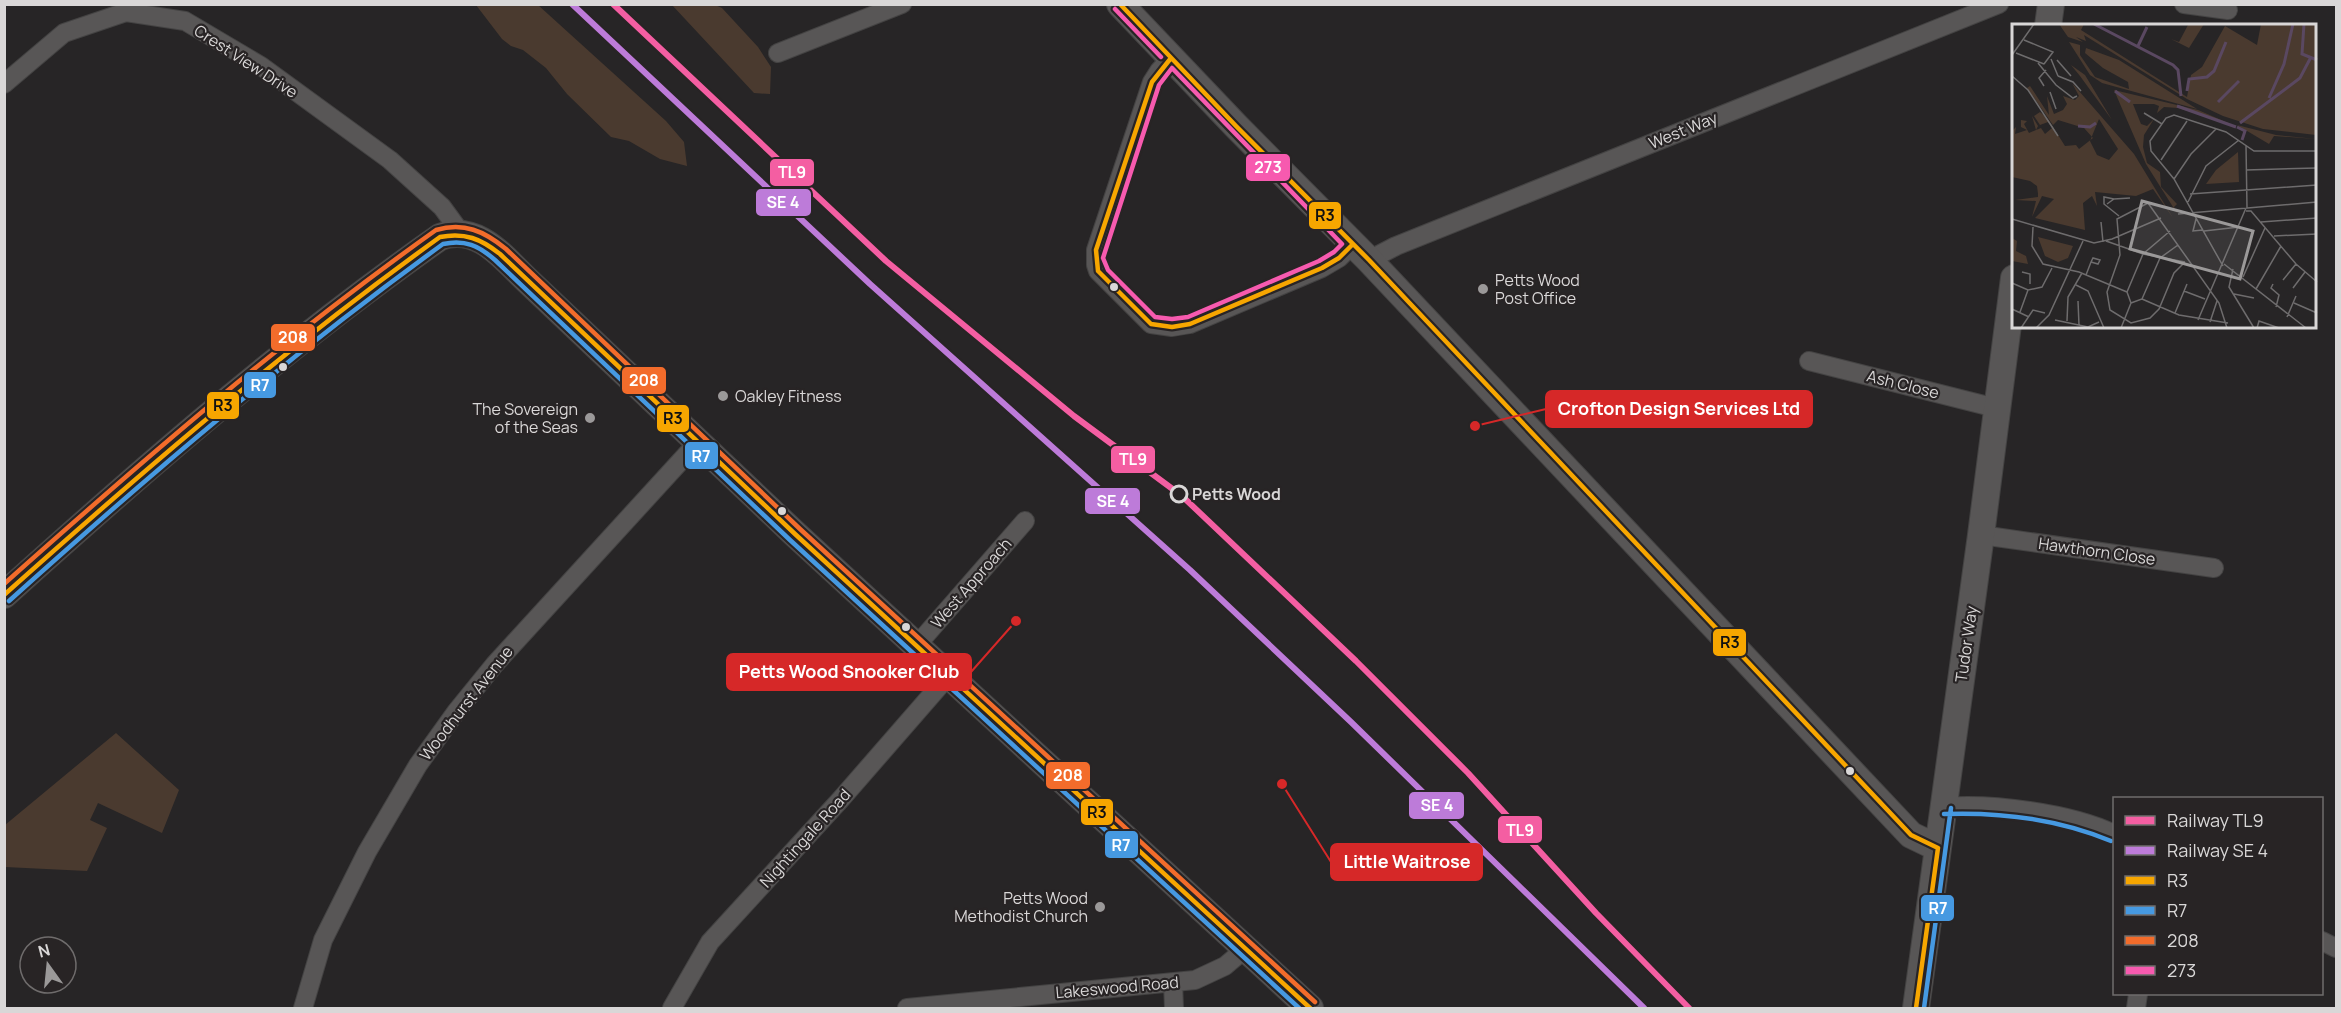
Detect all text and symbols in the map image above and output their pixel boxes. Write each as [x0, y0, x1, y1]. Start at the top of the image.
street label: Crest View Drive [190, 19, 302, 103]
inset map [2012, 24, 2317, 328]
street label: West Way [1645, 106, 1721, 154]
line badge: 273 [1245, 153, 1291, 182]
text: 273 [1254, 156, 1282, 178]
line badge: TL9 [769, 158, 815, 187]
text: TL9 [778, 161, 806, 183]
line badge: SE 4 [755, 188, 812, 217]
text: SE 4 [767, 191, 799, 213]
line badge: R3 [1308, 201, 1342, 230]
text: R3 [1315, 204, 1335, 226]
place label: Petts Wood Post Office [1495, 269, 1580, 309]
unlabelled marker [1108, 281, 1120, 293]
marker: Petts Wood Post Office [1476, 282, 1490, 296]
line badge: 208 [270, 323, 316, 352]
text: 208 [278, 326, 308, 348]
unlabelled marker [277, 361, 289, 373]
street label: Ash Close [1865, 364, 1941, 404]
line badge: 208 [621, 366, 667, 395]
text: 208 [629, 369, 659, 391]
line badge: R7 [243, 371, 277, 399]
text: R7 [250, 374, 270, 396]
place label: Oakley Fitness [735, 385, 842, 407]
marker: Oakley Fitness [716, 389, 730, 403]
line badge: R3 [206, 391, 240, 420]
callout: Crofton Design Services Ltd [1546, 391, 1812, 427]
text: R3 [213, 394, 233, 416]
text: Crofton Design Services Ltd [1558, 396, 1800, 420]
place label: The Sovereign of the Seas [473, 398, 578, 438]
line badge: R3 [656, 404, 690, 433]
text: R3 [663, 407, 683, 429]
marker: The Sovereign of the Seas [583, 411, 597, 425]
line badge: R7 [684, 441, 719, 470]
text: R7 [691, 445, 711, 467]
line badge: TL9 [1110, 445, 1156, 474]
text: TL9 [1119, 448, 1147, 470]
place label: Petts Wood [1192, 483, 1281, 505]
marker: Petts Wood [1170, 485, 1188, 503]
line badge: SE 4 [1084, 487, 1141, 515]
text: SE 4 [1097, 490, 1129, 512]
unlabelled marker [776, 505, 788, 517]
street label: Hawthorn Close [2037, 532, 2157, 570]
street label: West Approach [926, 533, 1016, 633]
street label: Tudor Way [1950, 604, 1982, 684]
unlabelled marker [900, 621, 912, 633]
line badge: R3 [1712, 628, 1747, 657]
text: R3 [1720, 631, 1740, 653]
street label: Woodhurst Avenue [414, 641, 518, 765]
callout: Petts Wood Snooker Club [727, 654, 971, 690]
text: Petts Wood Snooker Club [739, 659, 959, 683]
line badge: 208 [1045, 761, 1091, 790]
text: 208 [1053, 764, 1083, 786]
unlabelled marker [1844, 765, 1856, 777]
street label: Nightingale Road [755, 784, 855, 892]
line badge: SE 4 [1408, 791, 1465, 820]
text: SE 4 [1421, 794, 1453, 816]
legend [2113, 797, 2323, 995]
line badge: R3 [1080, 798, 1114, 826]
text: R3 [1087, 801, 1107, 823]
text: Railway TL9 [2167, 808, 2264, 832]
line badge: TL9 [1497, 815, 1543, 844]
text: TL9 [1506, 819, 1534, 841]
line badge: R7 [1104, 830, 1139, 859]
text: R7 [1111, 834, 1131, 856]
text: Railway SE 4 [2167, 838, 2268, 862]
callout: Little Waitrose [1331, 844, 1482, 880]
text: Little Waitrose [1343, 849, 1471, 873]
text: R3 [2167, 868, 2188, 892]
place label: Petts Wood Methodist Church [954, 887, 1088, 927]
line badge: R7 [1920, 894, 1955, 922]
text: R7 [1928, 897, 1948, 919]
text: R7 [2167, 898, 2187, 922]
marker: Petts Wood Methodist Church [1093, 900, 1107, 914]
text: 208 [2167, 928, 2199, 952]
north arrow [18, 935, 78, 995]
text: N [36, 938, 53, 963]
text: 273 [2167, 958, 2196, 982]
street label: Lakeswood Road [1054, 971, 1180, 1003]

